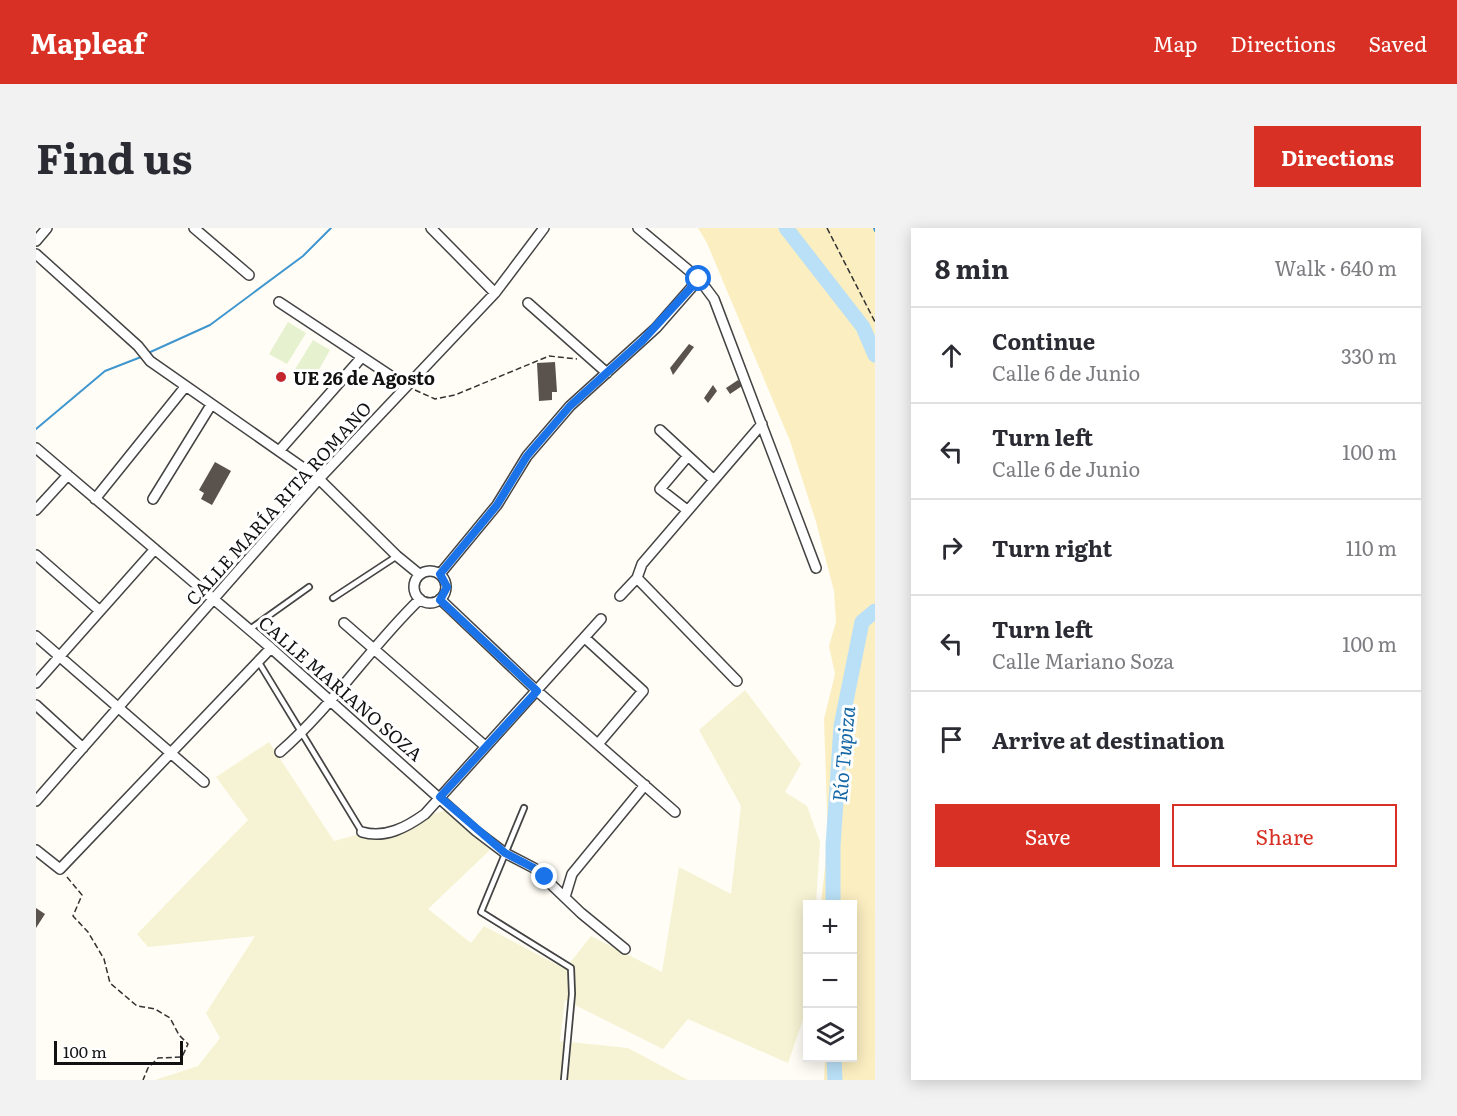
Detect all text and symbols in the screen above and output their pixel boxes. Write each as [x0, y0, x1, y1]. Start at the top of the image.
text: Mapleaf [30, 21, 145, 63]
text: Map [1153, 27, 1198, 58]
text: Directions [1231, 27, 1336, 58]
text: Saved [1369, 27, 1427, 58]
text: Find us [36, 125, 193, 187]
button: Directions [1254, 126, 1421, 187]
text: 8 min [935, 248, 1009, 287]
text: Walk · 640 m [1274, 252, 1397, 282]
route start [685, 265, 711, 291]
text: Continue [992, 324, 1095, 357]
icon: ahead [935, 339, 968, 372]
text: 330 m [1341, 340, 1397, 370]
text: Calle 6 de Junio [992, 357, 1140, 387]
place label: UE 26 de Agosto [293, 364, 435, 391]
marker: UE 26 de Agosto [274, 370, 288, 384]
street label: CALLE MARÍA RITA ROMANO [179, 395, 377, 611]
text: Turn left [992, 420, 1093, 453]
icon: left [935, 435, 968, 468]
text: 100 m [1342, 436, 1397, 466]
text: Calle 6 de Junio [992, 453, 1140, 483]
icon: right [935, 531, 968, 564]
text: Turn right [992, 531, 1112, 564]
text: 110 m [1346, 532, 1397, 562]
street label: CALLE MARIANO SOZA [253, 609, 429, 767]
text: Turn left [992, 612, 1093, 645]
icon: left [935, 627, 968, 660]
text: 100 m [1342, 628, 1397, 658]
text: Calle Mariano Soza [992, 645, 1174, 675]
water label: Río Tupiza [823, 704, 861, 803]
icon: arrive [935, 723, 968, 756]
text: Arrive at destination [992, 723, 1225, 756]
button: Save [935, 804, 1160, 867]
button: Share [1172, 804, 1397, 867]
route end [531, 863, 557, 889]
map controls [803, 900, 857, 1062]
button: + [803, 900, 857, 954]
button: − [803, 954, 857, 1008]
button: layers [803, 1008, 857, 1062]
scale bar [54, 1038, 183, 1066]
text: 100 m [63, 1039, 107, 1063]

